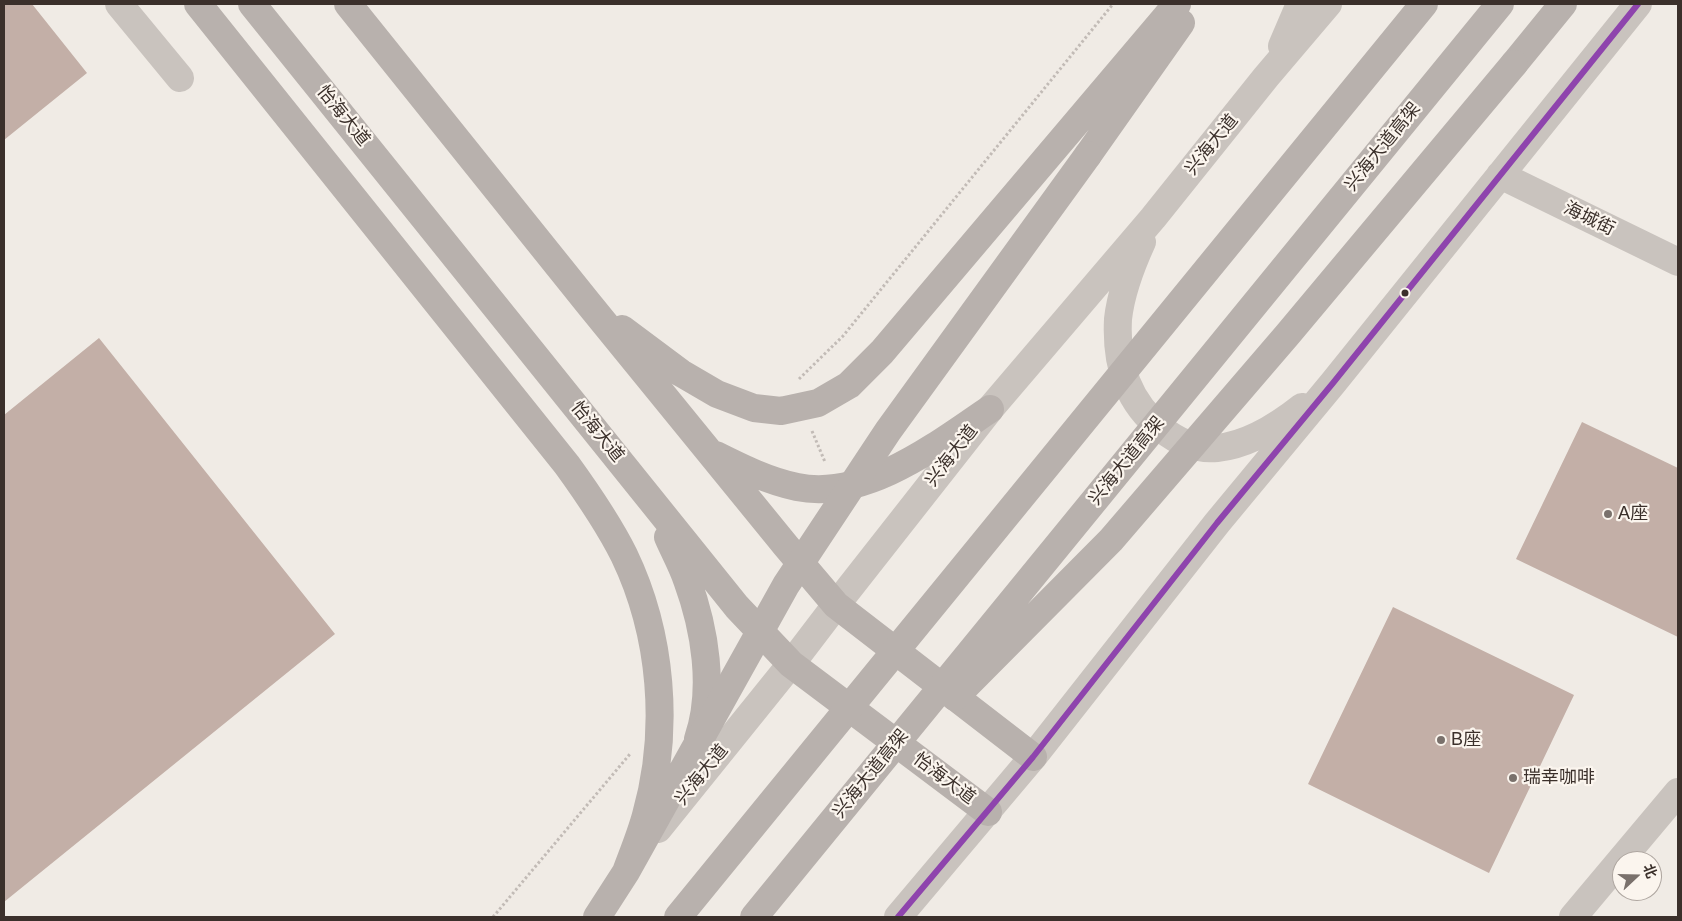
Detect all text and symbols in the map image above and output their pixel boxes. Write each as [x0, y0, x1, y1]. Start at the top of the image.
street label: 怡海大道 [312, 81, 374, 151]
street label: 兴海大道高架 [1341, 98, 1425, 196]
street label: 兴海大道 [1181, 110, 1243, 180]
street label: 海城街 [1560, 197, 1618, 241]
unlabelled marker [1400, 288, 1410, 298]
street label: 怡海大道 [566, 397, 628, 467]
street label: 兴海大道高架 [1085, 412, 1169, 510]
street label: 兴海大道 [921, 421, 983, 491]
place label: A座 [1618, 503, 1648, 525]
marker: A座 [1602, 508, 1614, 520]
street label: 兴海大道高架 [829, 725, 913, 823]
place label: B座 [1451, 729, 1481, 751]
marker: B座 [1435, 734, 1447, 746]
street label: 兴海大道 [671, 740, 733, 810]
street label: 怡海大道 [909, 749, 979, 809]
place label: 瑞幸咖啡 [1523, 767, 1595, 789]
marker: 瑞幸咖啡 [1507, 772, 1519, 784]
north arrow [1612, 851, 1662, 901]
text: 北 [1640, 862, 1660, 880]

